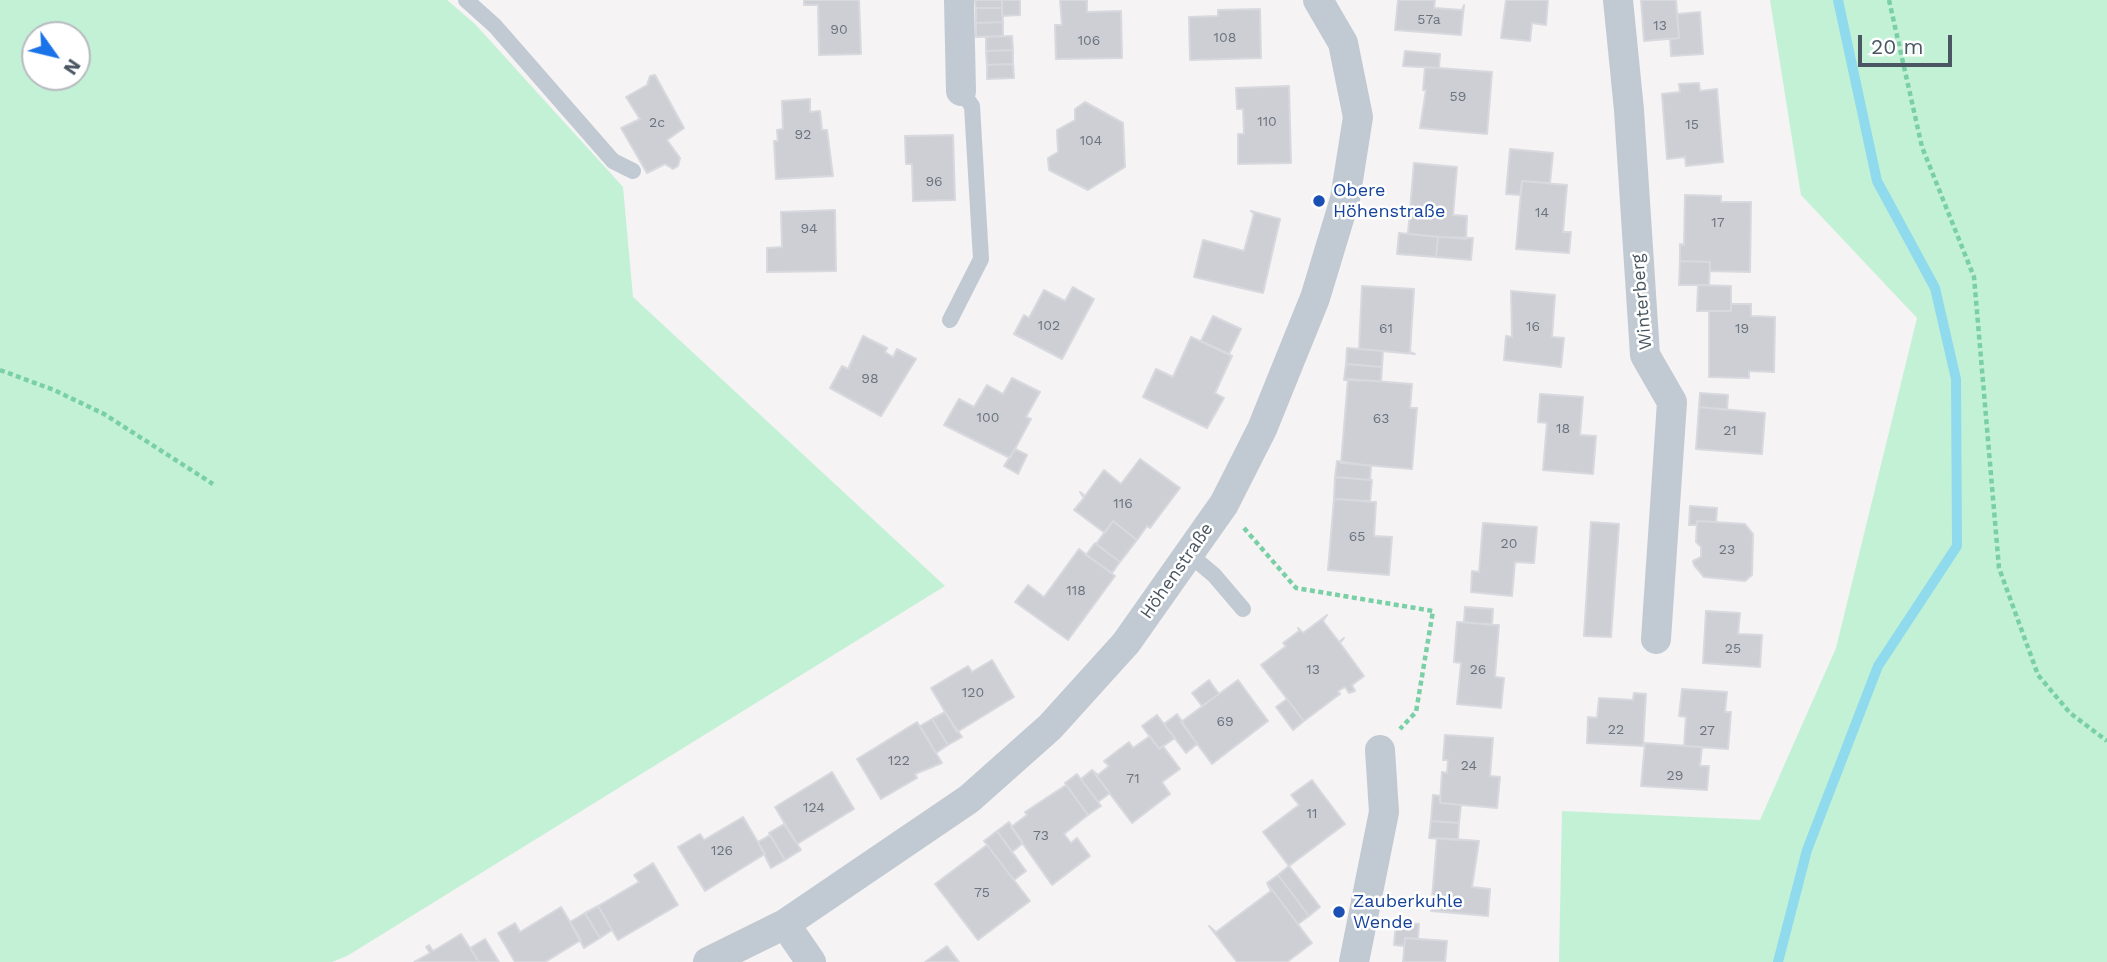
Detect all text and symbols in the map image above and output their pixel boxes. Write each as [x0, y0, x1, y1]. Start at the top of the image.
house number: 57a [1417, 12, 1441, 28]
house number: 13 [1653, 18, 1667, 34]
north arrow [21, 21, 91, 91]
scale bar [1862, 21, 1956, 65]
house number: 90 [830, 22, 848, 38]
house number: 108 [1214, 30, 1236, 46]
house number: 106 [1078, 33, 1100, 49]
text: 20 m [1871, 34, 1923, 59]
text: N [59, 55, 86, 79]
house number: 59 [1450, 89, 1466, 105]
house number: 110 [1257, 114, 1277, 130]
house number: 2c [649, 115, 665, 131]
house number: 15 [1685, 117, 1699, 133]
house number: 92 [795, 127, 811, 143]
house number: 104 [1080, 133, 1102, 149]
house number: 96 [925, 174, 943, 190]
place label: Obere Höhenstraße [1333, 180, 1445, 222]
marker: Obere Höhenstraße [1311, 193, 1327, 209]
house number: 14 [1535, 205, 1549, 221]
house number: 17 [1711, 215, 1725, 231]
house number: 94 [800, 221, 818, 237]
street label: Winterberg [1627, 253, 1657, 351]
house number: 102 [1038, 318, 1060, 334]
house number: 16 [1526, 319, 1540, 335]
house number: 61 [1379, 321, 1393, 337]
house number: 19 [1735, 321, 1749, 337]
house number: 98 [861, 371, 879, 387]
house number: 100 [977, 410, 999, 426]
house number: 63 [1373, 411, 1389, 427]
house number: 18 [1556, 421, 1570, 437]
house number: 21 [1723, 423, 1737, 439]
house number: 116 [1113, 496, 1133, 512]
street label: Höhenstraße [1136, 519, 1218, 623]
house number: 65 [1349, 529, 1365, 545]
house number: 20 [1501, 536, 1517, 552]
house number: 23 [1719, 542, 1735, 558]
house number: 118 [1066, 583, 1086, 599]
house number: 25 [1725, 641, 1741, 657]
house number: 13 [1306, 662, 1320, 678]
house number: 26 [1470, 662, 1486, 678]
house number: 120 [962, 685, 984, 701]
house number: 69 [1216, 714, 1234, 730]
house number: 22 [1608, 722, 1624, 738]
house number: 27 [1699, 723, 1715, 739]
house number: 122 [888, 753, 910, 769]
house number: 24 [1461, 758, 1477, 774]
house number: 29 [1667, 768, 1683, 784]
house number: 71 [1126, 771, 1140, 787]
house number: 124 [803, 800, 825, 816]
house number: 11 [1307, 806, 1317, 822]
house number: 73 [1033, 828, 1049, 844]
house number: 126 [711, 843, 733, 859]
house number: 75 [974, 885, 990, 901]
place label: Zauberkuhle Wende [1353, 891, 1463, 934]
marker: Zauberkuhle Wende [1331, 904, 1347, 920]

